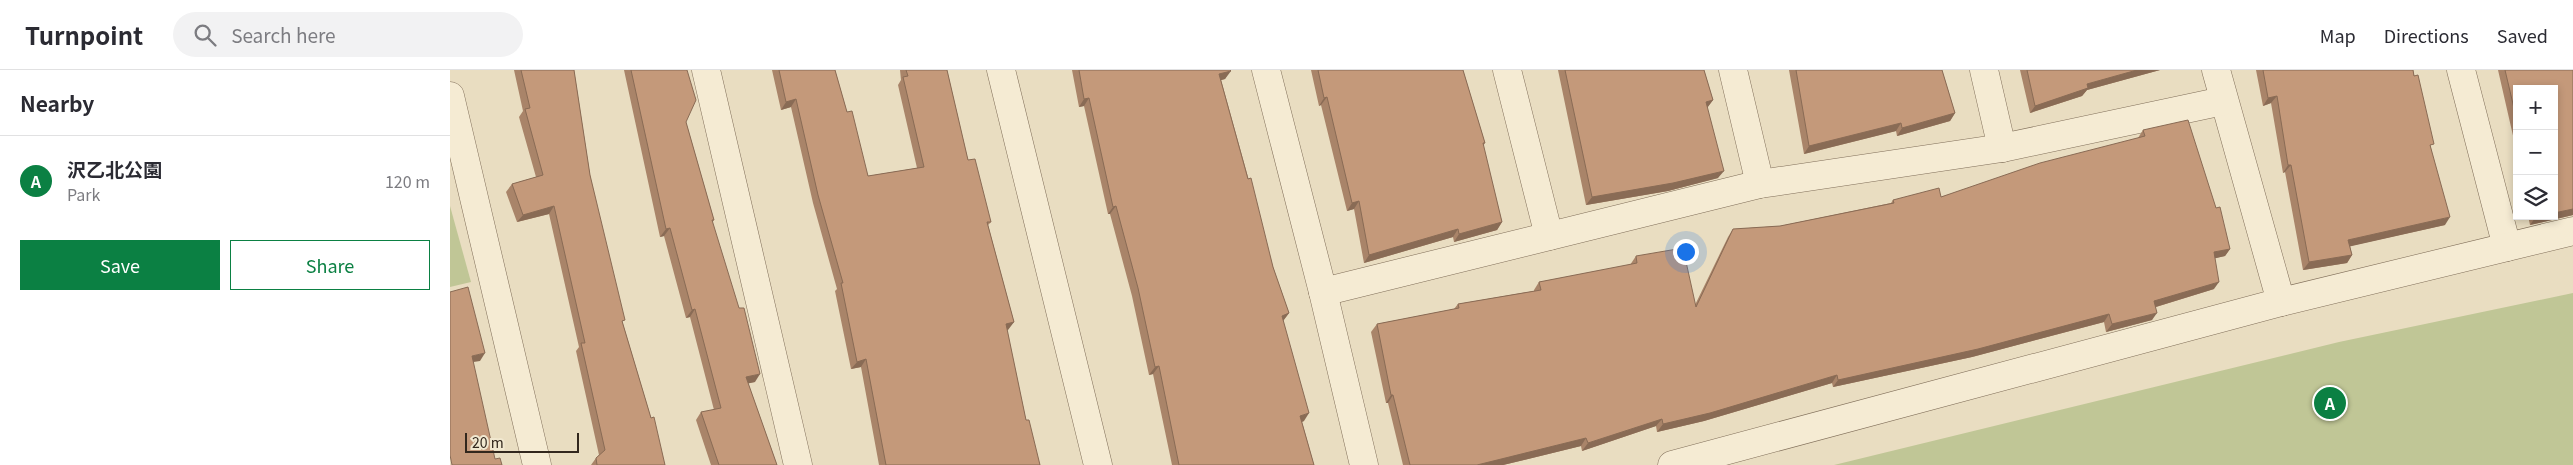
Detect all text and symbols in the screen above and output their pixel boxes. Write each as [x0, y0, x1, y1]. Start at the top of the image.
search box [173, 12, 523, 57]
text: Turnpoint [25, 17, 143, 52]
icon: search [191, 21, 219, 49]
text: Search here [231, 21, 336, 48]
text: Map [2320, 22, 2356, 48]
text: Directions [2384, 22, 2469, 48]
text: Saved [2497, 22, 2548, 48]
map controls [2513, 85, 2558, 220]
button: + [2513, 85, 2558, 130]
text: Nearby [20, 88, 94, 118]
button: − [2513, 130, 2558, 175]
text: 沢乙北公園 [67, 155, 162, 182]
text: A [31, 169, 41, 193]
text: 120 m [385, 169, 430, 193]
button: layers [2513, 175, 2558, 220]
text: Park [67, 182, 100, 206]
your location [1673, 239, 1699, 265]
button: Save [20, 240, 220, 290]
button: Share [230, 240, 430, 290]
pin: A [2314, 384, 2346, 422]
scale bar [465, 430, 579, 453]
text: 20 m [472, 432, 504, 452]

